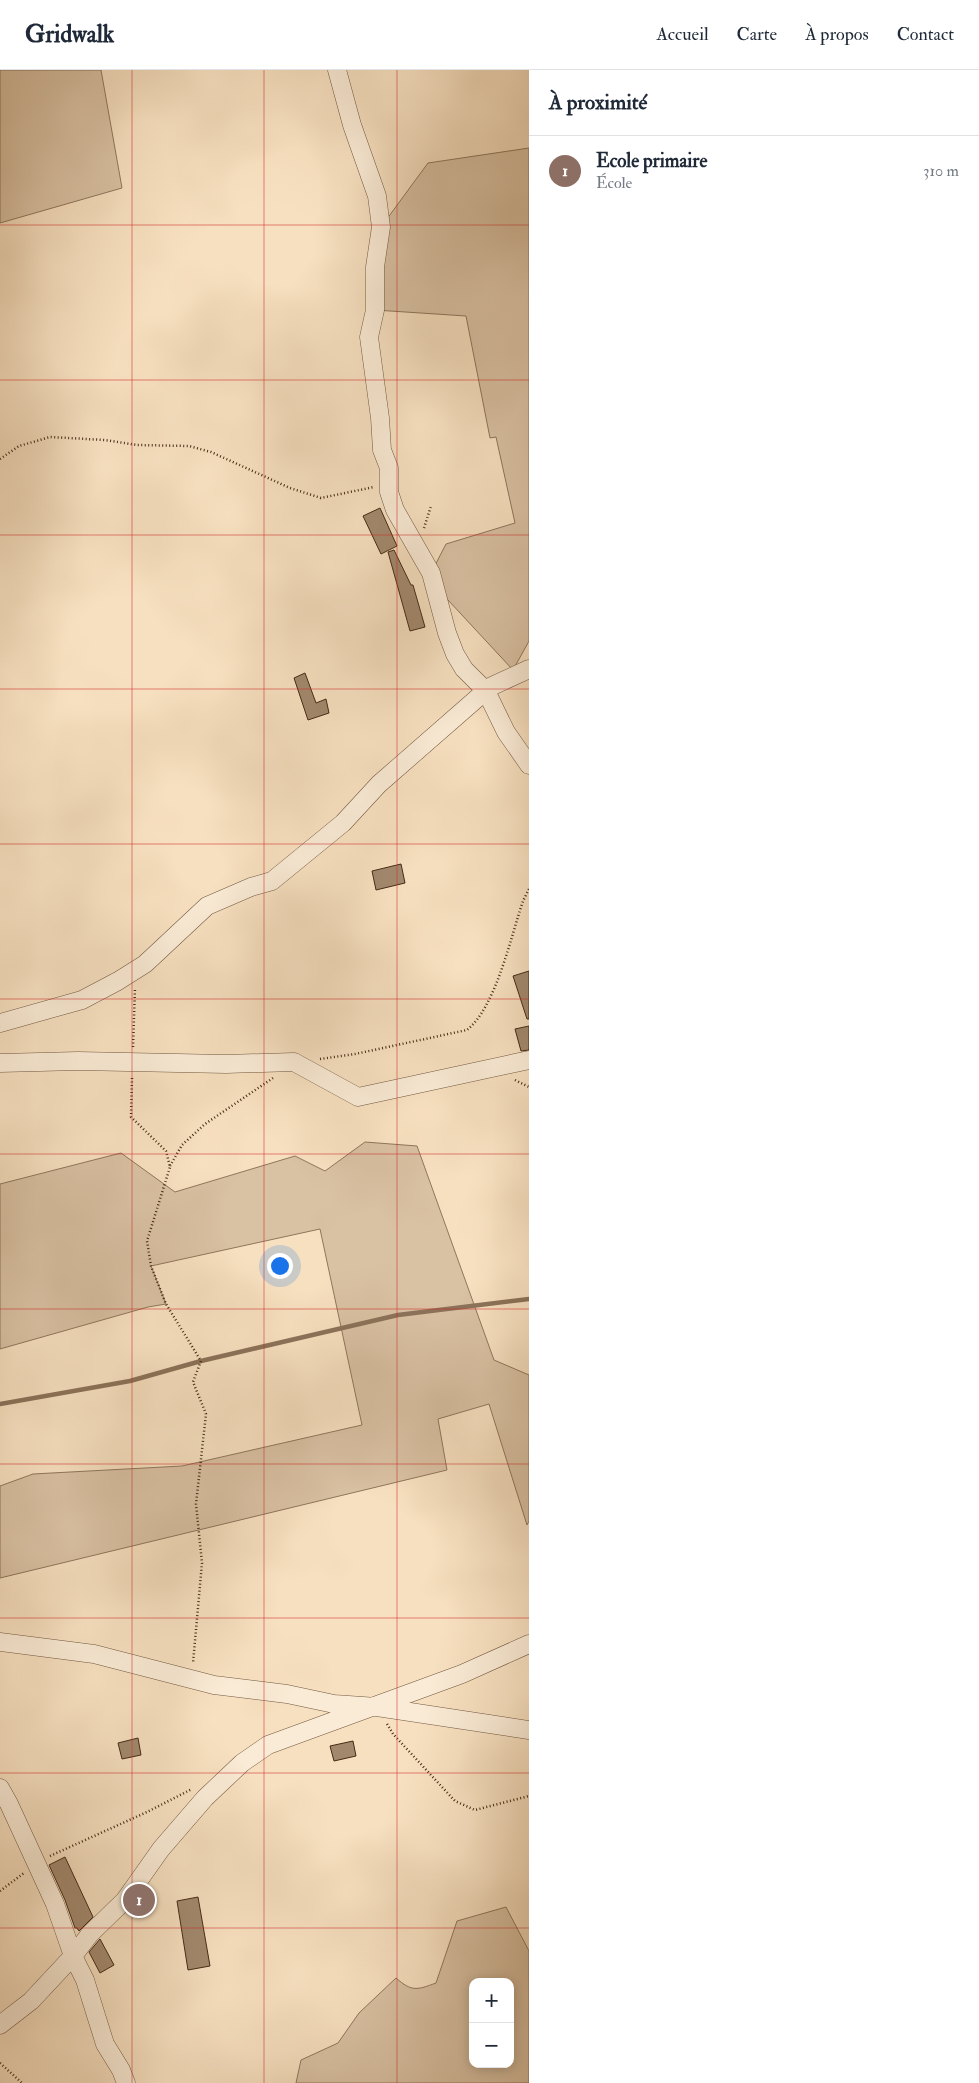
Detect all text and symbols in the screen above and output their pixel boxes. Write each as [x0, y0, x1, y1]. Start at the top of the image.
text: Gridwalk [25, 19, 114, 50]
text: Accueil [656, 23, 709, 46]
text: Carte [737, 23, 777, 46]
text: À propos [805, 23, 869, 46]
text: Contact [897, 23, 954, 46]
text: À proximité [549, 89, 647, 116]
text: Ecole primaire [596, 149, 707, 173]
text: 1 [562, 161, 568, 181]
text: 310 m [923, 161, 959, 181]
text: École [596, 173, 632, 193]
your location [267, 1253, 293, 1279]
pin: 1 [123, 1881, 155, 1919]
map controls [469, 1978, 514, 2068]
button: + [469, 1978, 514, 2023]
button: − [469, 2023, 514, 2068]

